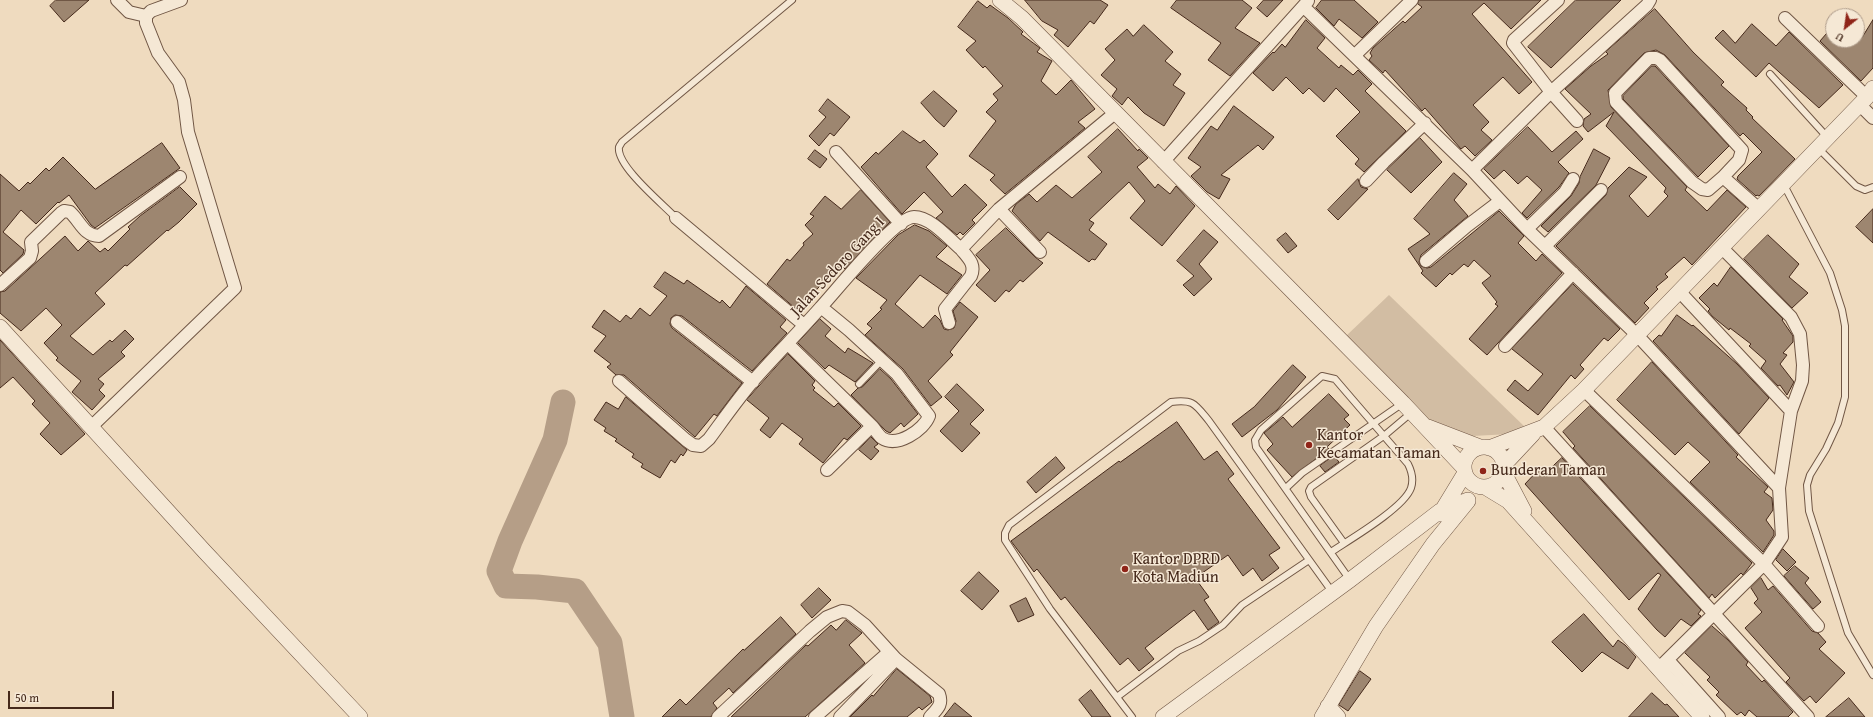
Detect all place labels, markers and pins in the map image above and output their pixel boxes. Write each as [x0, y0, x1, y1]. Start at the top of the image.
place label: Kantor Kecamatan Taman [1317, 426, 1441, 464]
marker: Kantor Kecamatan Taman [1304, 440, 1314, 450]
place label: Bunderan Taman [1491, 461, 1606, 481]
marker: Bunderan Taman [1478, 466, 1488, 476]
place label: Kantor DPRD Kota Madiun [1133, 550, 1220, 588]
marker: Kantor DPRD Kota Madiun [1120, 564, 1130, 574]

